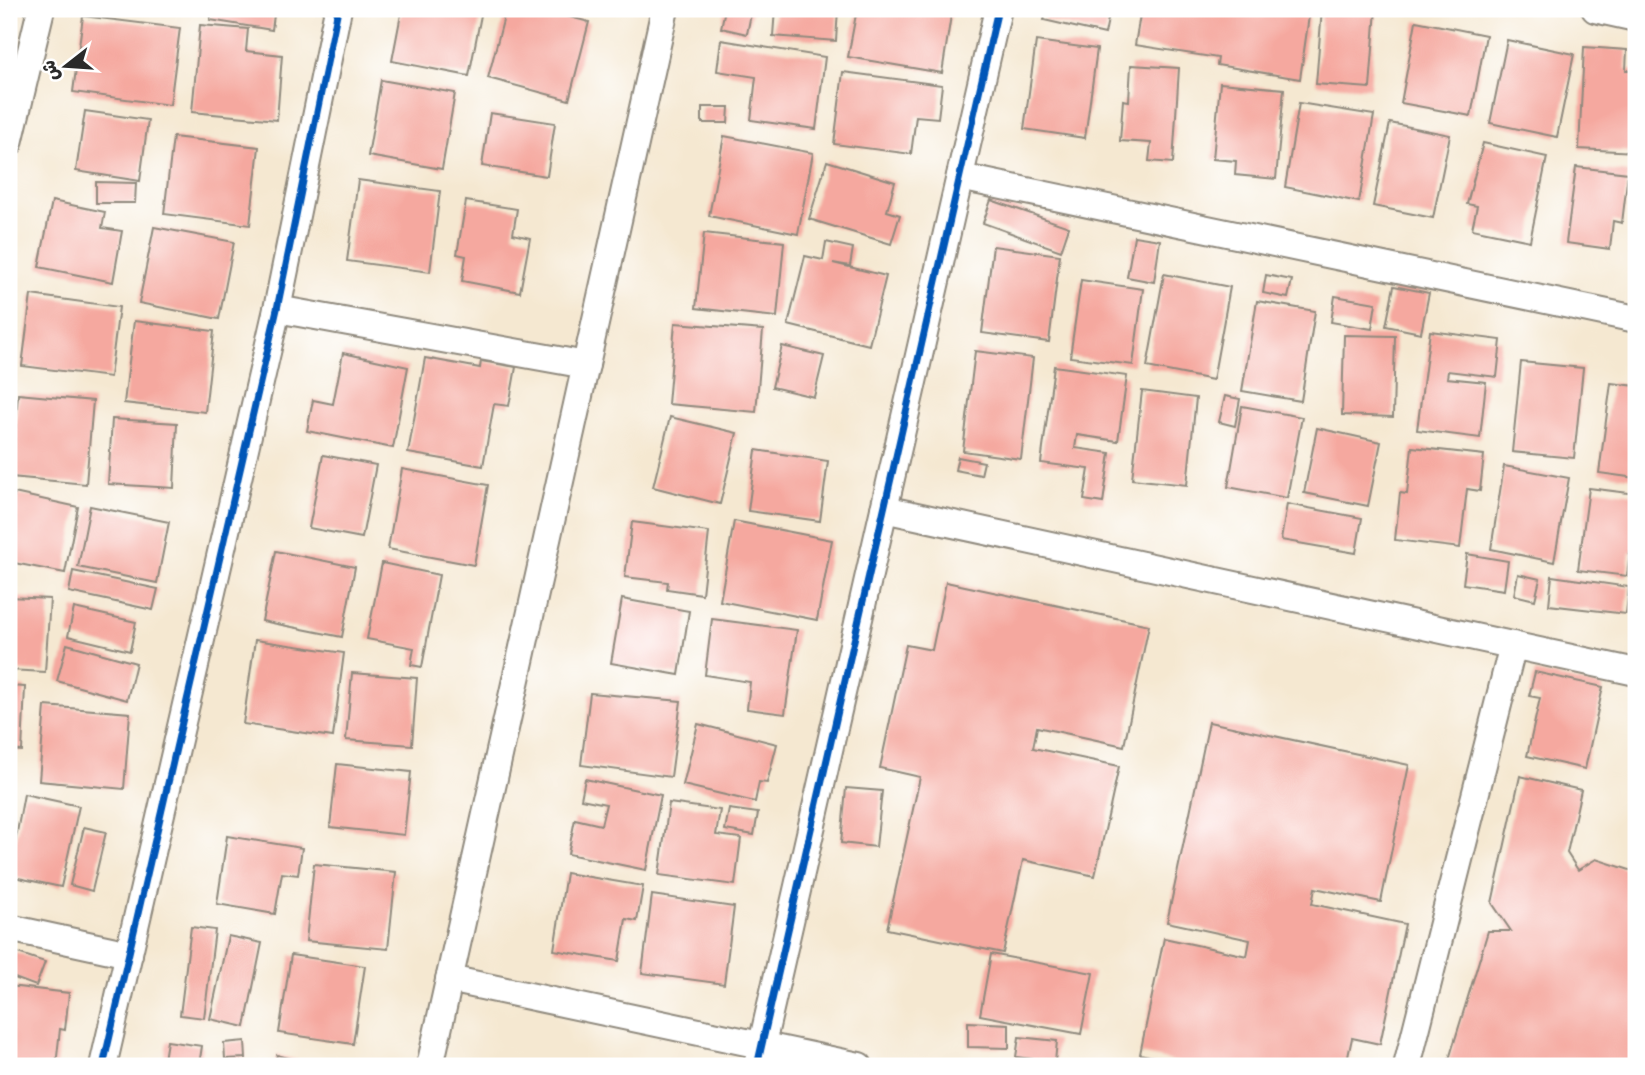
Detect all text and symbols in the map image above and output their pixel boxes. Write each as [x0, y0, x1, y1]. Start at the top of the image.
north arrow [32, 32, 102, 102]
text: ش [31, 56, 69, 86]

